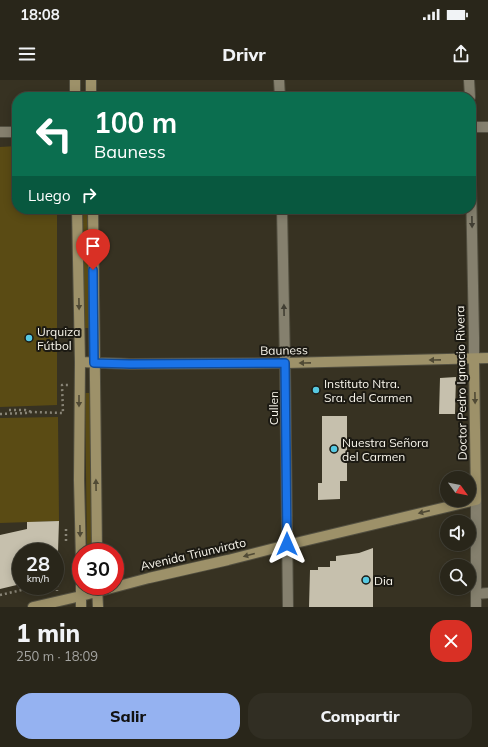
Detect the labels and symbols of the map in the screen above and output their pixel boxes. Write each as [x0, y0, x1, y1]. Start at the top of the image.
one-way arrow [469, 216, 475, 229]
pin [76, 229, 110, 270]
one-way arrow [76, 298, 82, 311]
one-way arrow [281, 303, 287, 316]
street label: Doctor Pedro Ignacio Rivera [452, 306, 470, 460]
place label: Urquiza Fútbol [37, 324, 80, 353]
marker: Urquiza Fútbol [24, 333, 34, 343]
street label: Bauness [260, 342, 308, 358]
one-way arrow [429, 356, 441, 363]
one-way arrow [298, 360, 311, 366]
place label: Instituto Ntra. Sra. del Carmen [324, 376, 412, 405]
marker: Instituto Ntra. Sra. del Carmen [311, 385, 321, 395]
street label: Cullen [266, 391, 281, 425]
one-way arrow [471, 392, 478, 404]
one-way arrow [76, 395, 82, 408]
place label: Nuestra Señora del Carmen [342, 435, 429, 464]
marker: Nuestra Señora del Carmen [329, 444, 339, 454]
north arrow [440, 471, 476, 507]
one-way arrow [93, 478, 99, 491]
one-way arrow [418, 509, 430, 515]
position arrow [266, 523, 308, 565]
one-way arrow [77, 525, 83, 538]
street label: Avenida Triunvirato [139, 535, 247, 573]
speed limit sign: 30 [72, 543, 124, 595]
one-way arrow [243, 552, 255, 558]
place label: Dia [374, 573, 393, 588]
marker: Dia [361, 575, 371, 585]

